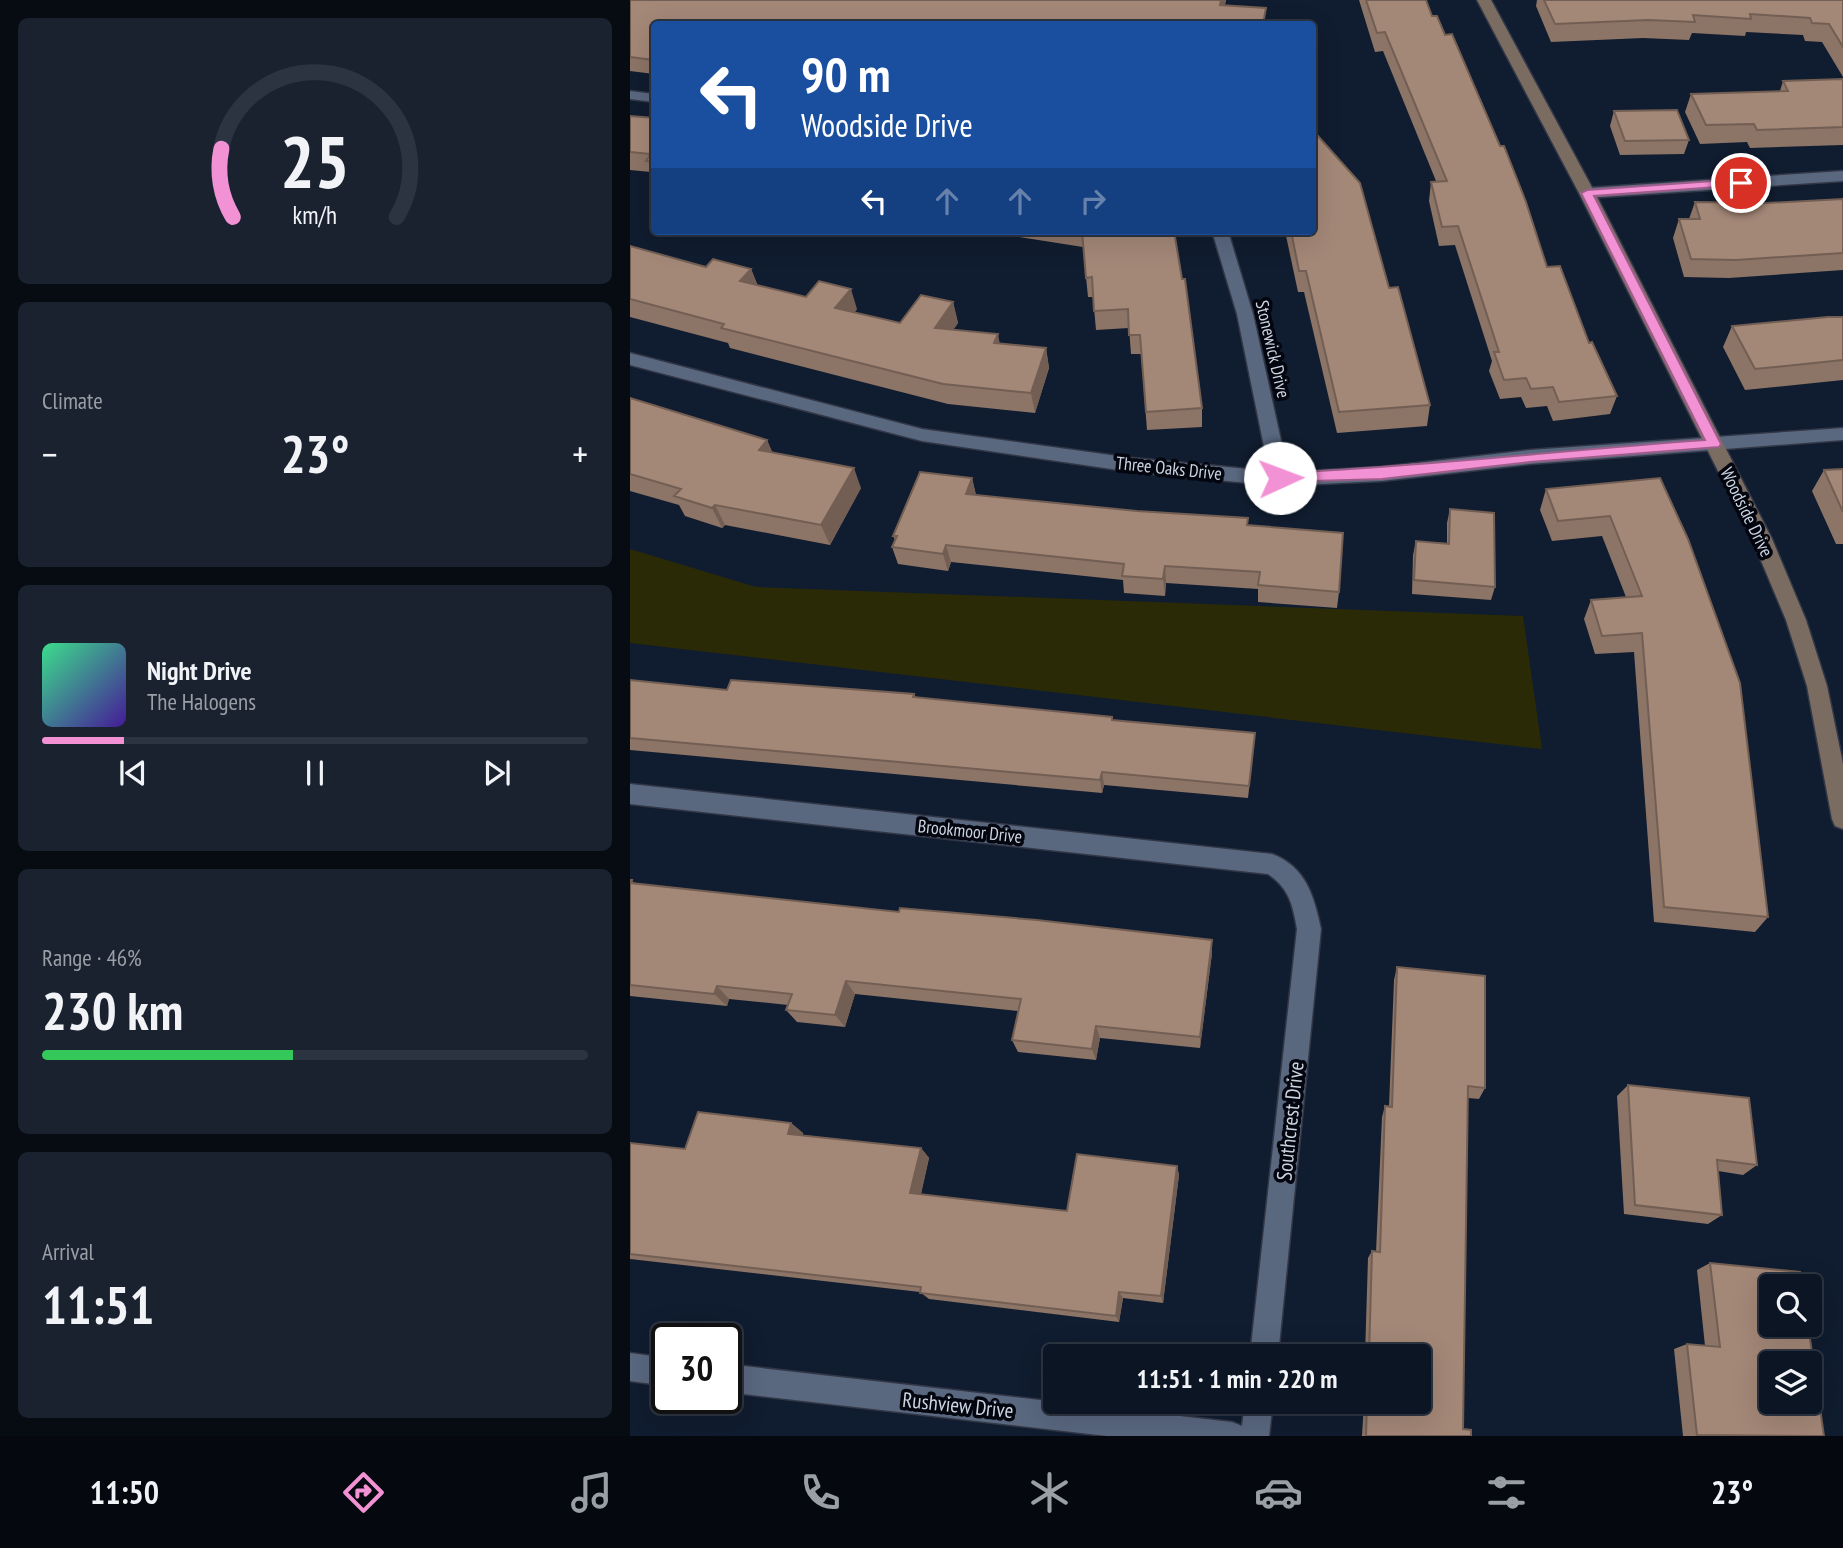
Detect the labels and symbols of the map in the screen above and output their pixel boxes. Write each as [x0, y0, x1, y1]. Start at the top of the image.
pin [1711, 153, 1771, 213]
street label: Stonewick Drive [1251, 298, 1295, 400]
position arrow [1243, 441, 1317, 515]
street label: Three Oaks Drive [1115, 451, 1223, 485]
street label: Woodside Drive [1716, 464, 1778, 560]
street label: Brookmoor Drive [917, 814, 1023, 848]
street label: Southcrest Drive [1270, 1060, 1310, 1182]
speed limit sign: 30 [651, 1323, 742, 1414]
street label: Rushview Drive [901, 1386, 1015, 1424]

